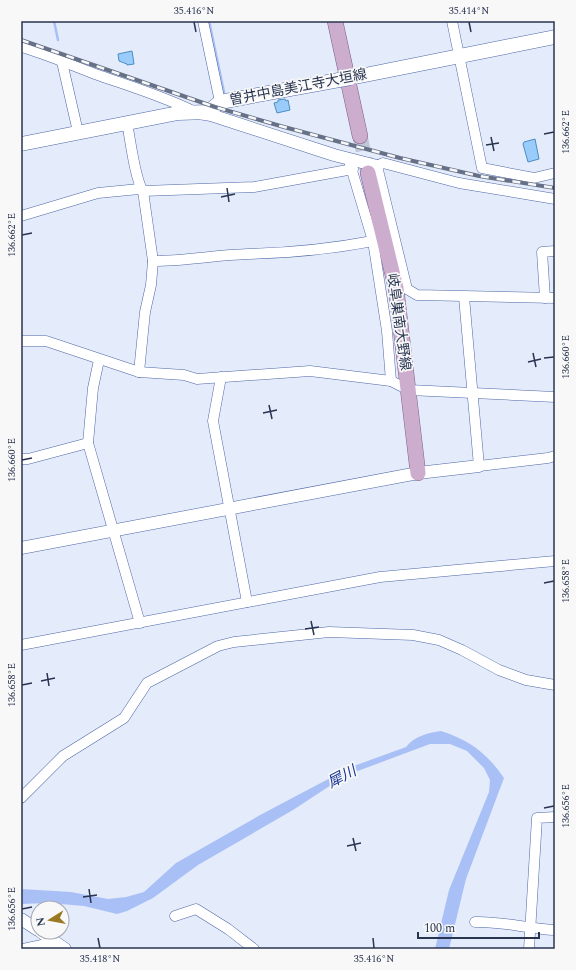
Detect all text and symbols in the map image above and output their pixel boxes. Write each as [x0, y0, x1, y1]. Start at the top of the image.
text: 35.416°N [174, 3, 214, 19]
text: 35.414°N [449, 3, 489, 19]
street label: 曽井中島美江寺大垣線 [227, 63, 369, 111]
text: 136.662°E [558, 110, 574, 154]
text: 136.662°E [4, 213, 20, 257]
street label: 岐阜巣南大野線 [382, 272, 416, 372]
text: 136.660°E [558, 335, 574, 379]
text: 136.660°E [4, 438, 20, 482]
text: 136.658°E [558, 559, 574, 603]
text: 136.658°E [4, 663, 20, 707]
water label: 犀川 [323, 759, 362, 794]
text: 136.656°E [558, 784, 574, 828]
text: 136.656°E [4, 887, 20, 931]
north arrow [30, 900, 70, 940]
scale bar [418, 914, 539, 940]
text: N [31, 916, 50, 928]
text: 100 m [424, 919, 455, 938]
text: 35.418°N [80, 951, 120, 967]
text: 35.416°N [354, 951, 394, 967]

